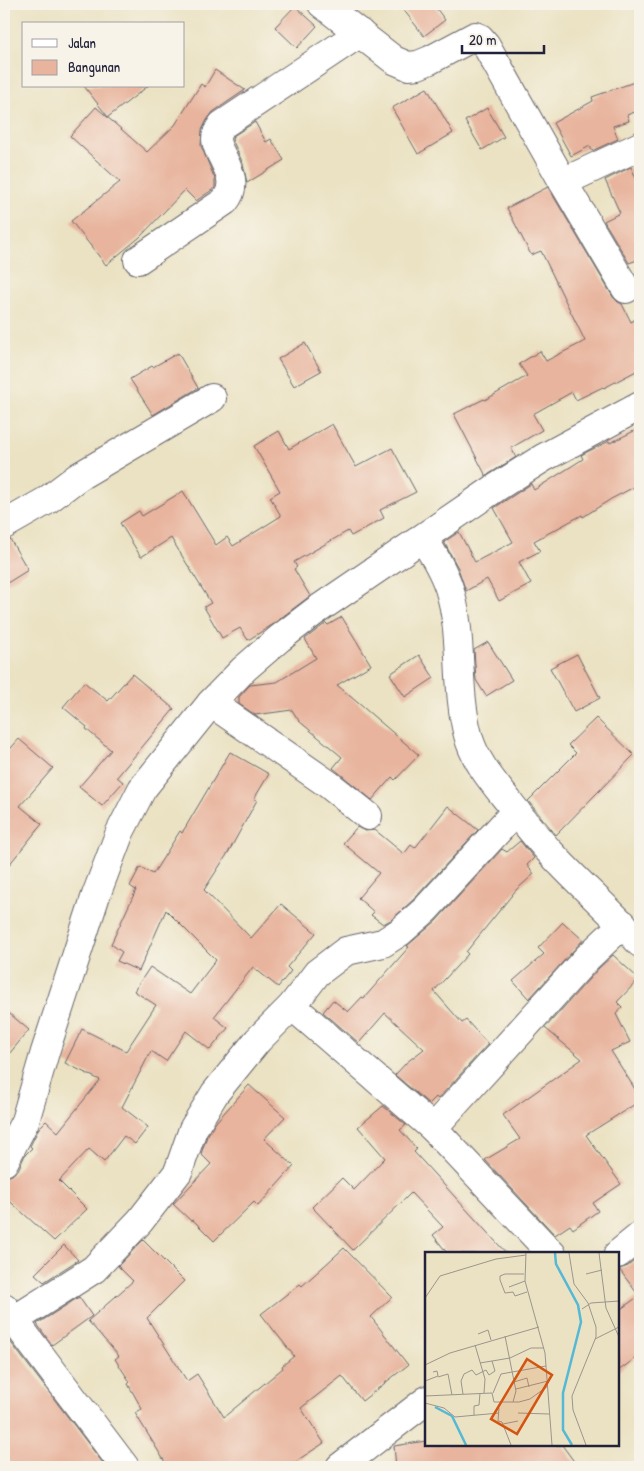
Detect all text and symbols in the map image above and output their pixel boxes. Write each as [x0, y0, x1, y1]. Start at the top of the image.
legend [22, 22, 185, 88]
scale bar [462, 22, 544, 54]
text: 20 m [469, 29, 496, 50]
text: Jalan [68, 32, 96, 53]
text: Bangunan [68, 56, 121, 77]
inset map [425, 1252, 619, 1446]

